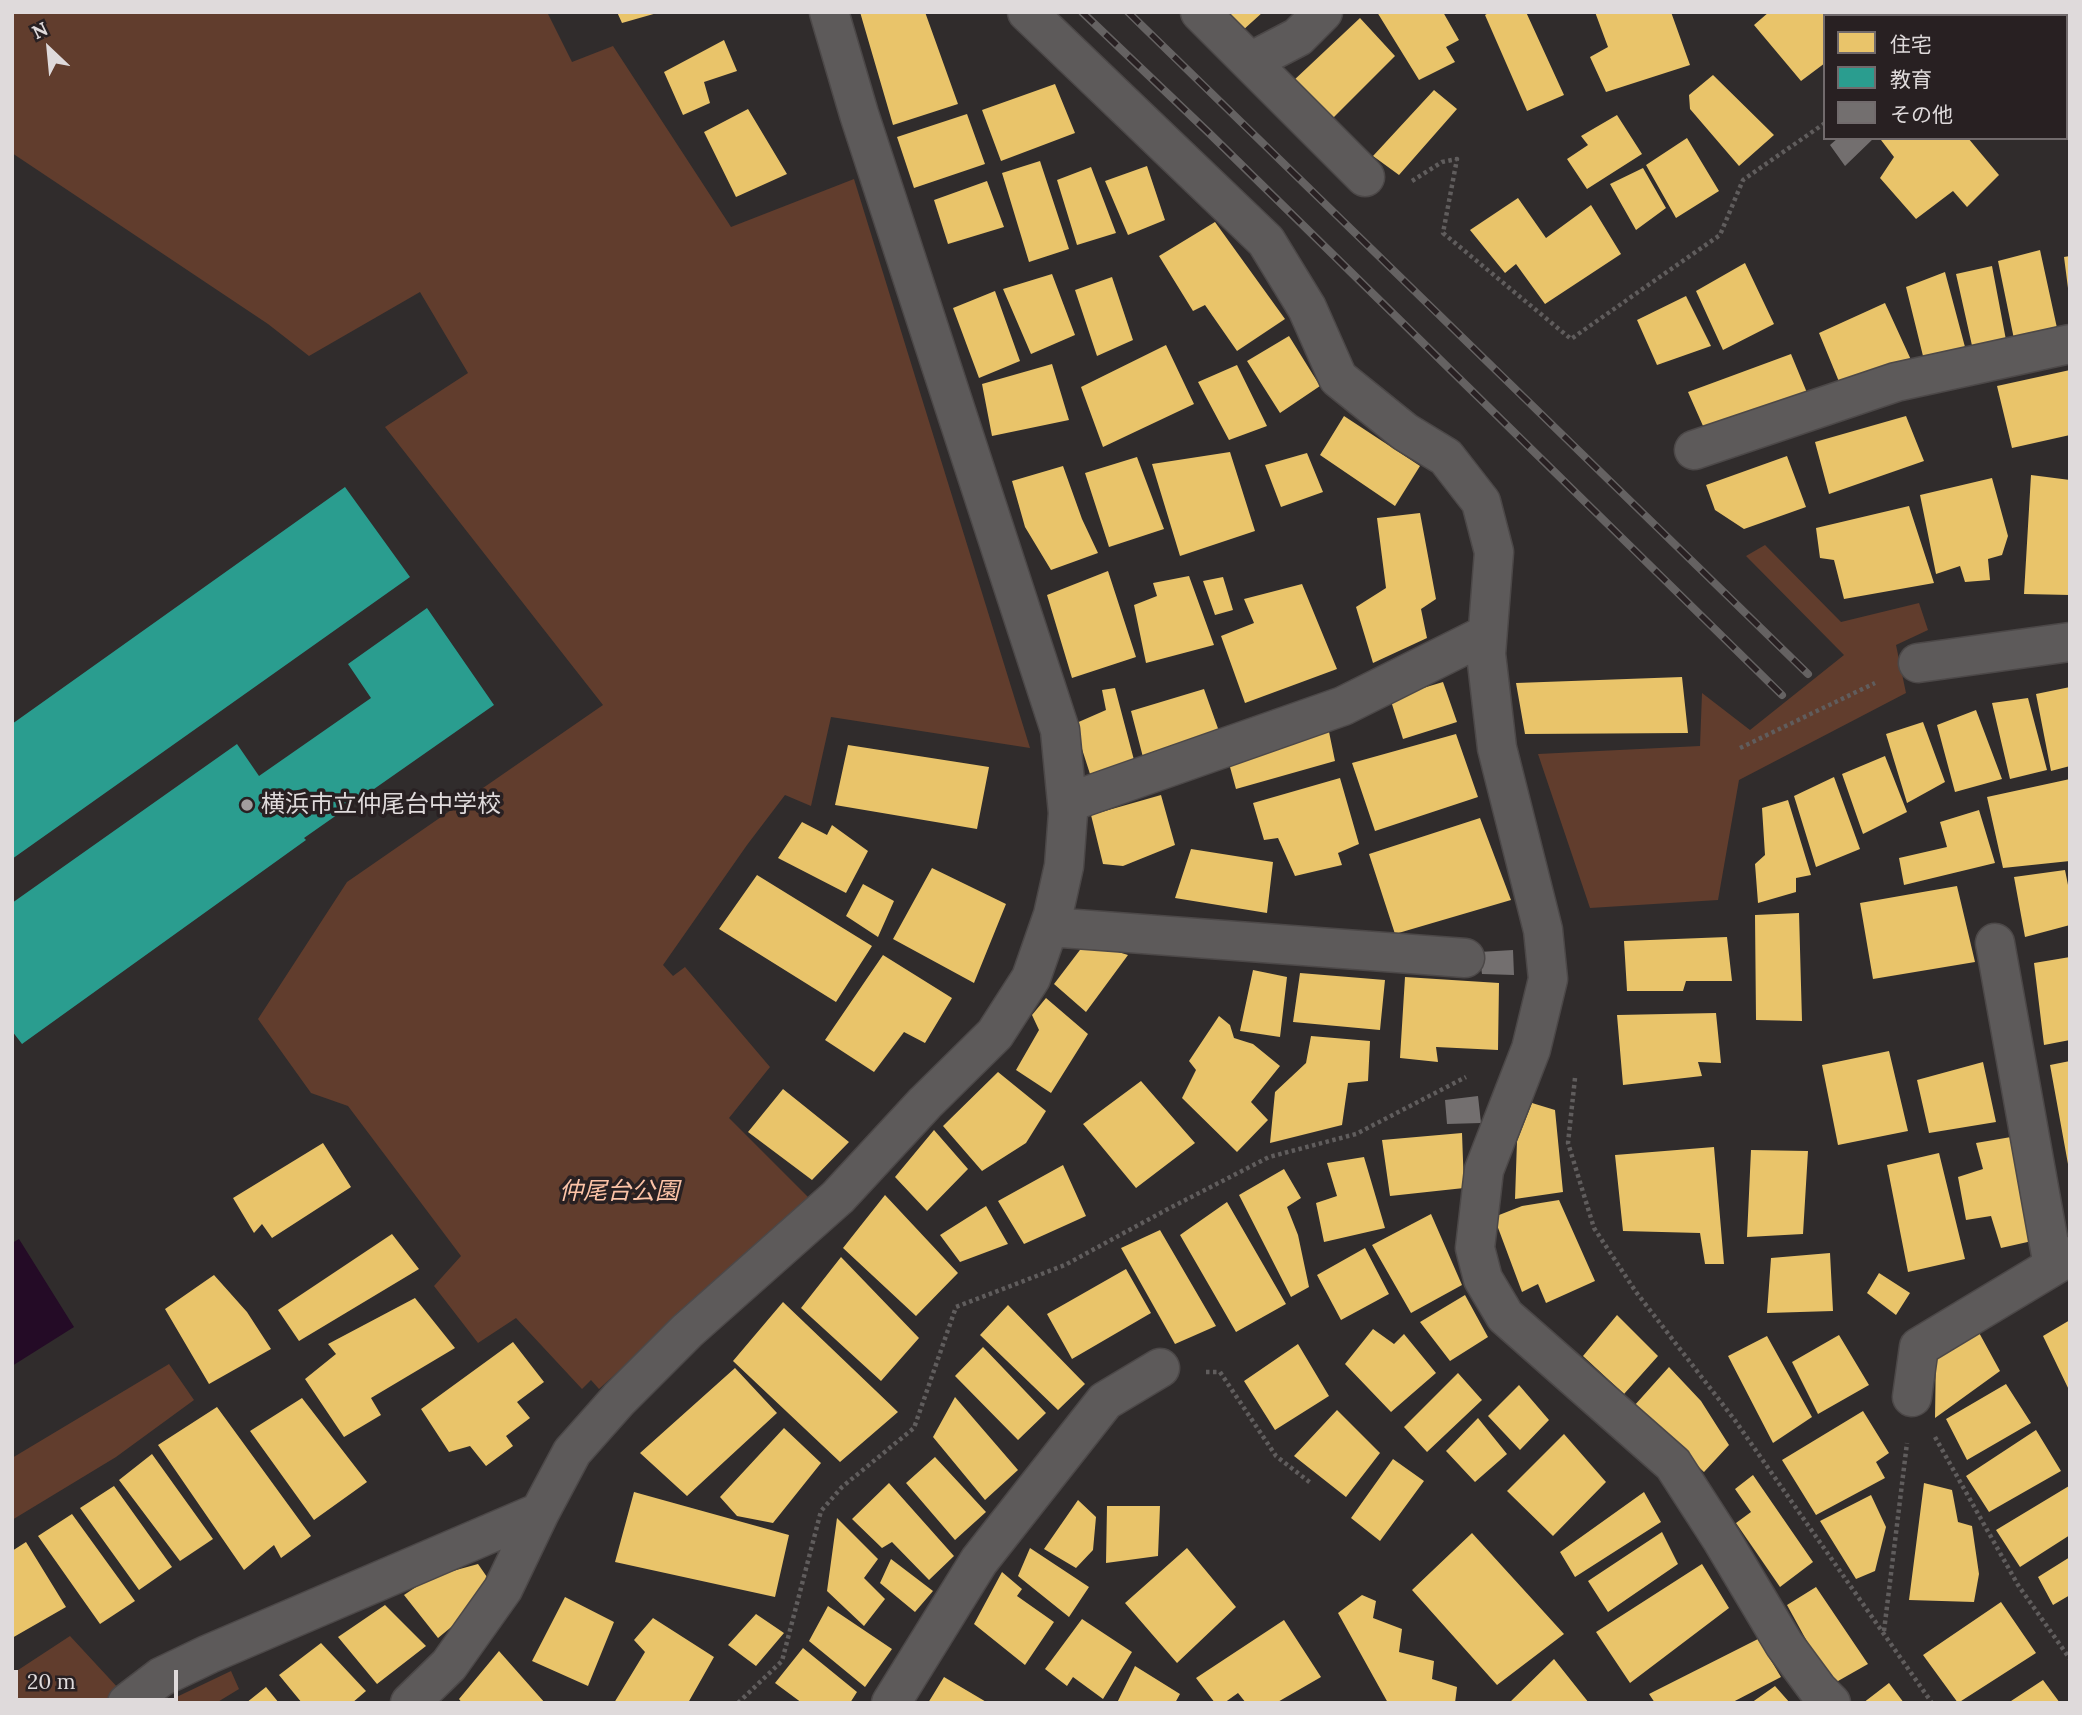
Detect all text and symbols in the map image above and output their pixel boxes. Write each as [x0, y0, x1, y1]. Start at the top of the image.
north arrow [14, 14, 84, 84]
legend [1823, 14, 2068, 140]
text: N [28, 16, 52, 44]
text: 住宅 [1890, 31, 1932, 58]
text: 教育 [1890, 66, 1932, 93]
text: その他 [1890, 101, 1953, 128]
place label: 横浜市立仲尾台中学校 [261, 791, 501, 819]
marker: 横浜市立仲尾台中学校 [239, 797, 255, 813]
park label: 仲尾台公園 [559, 1178, 679, 1206]
scale bar [18, 1656, 182, 1700]
text: 20 m [27, 1668, 76, 1695]

